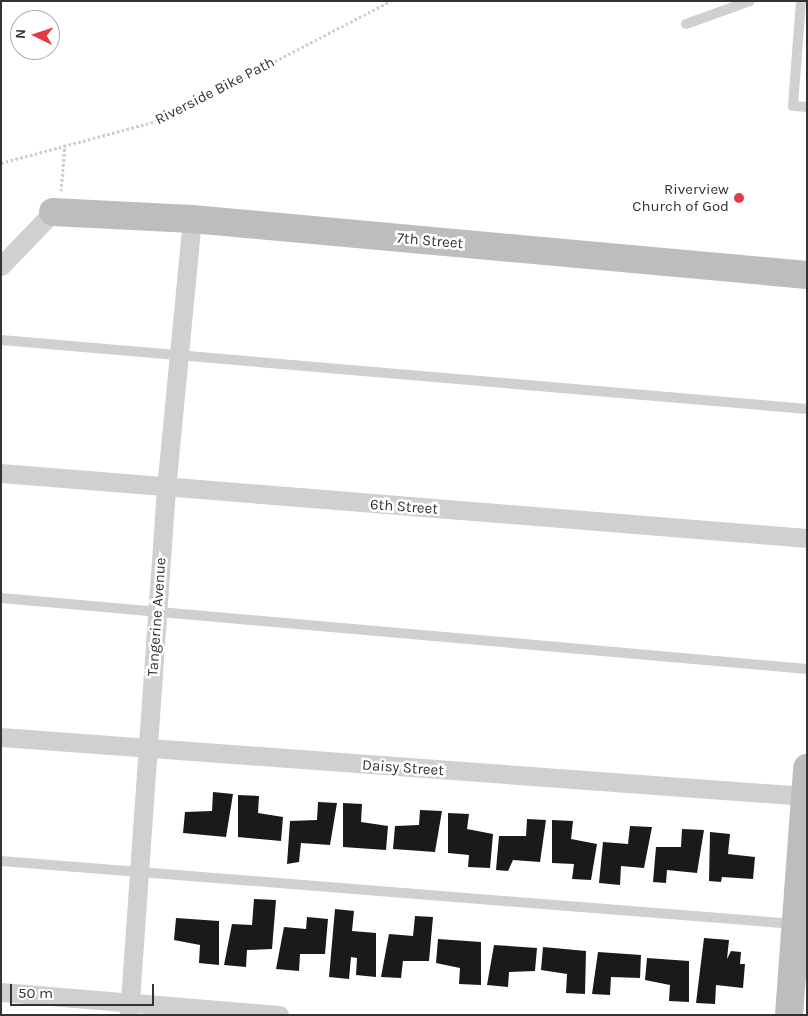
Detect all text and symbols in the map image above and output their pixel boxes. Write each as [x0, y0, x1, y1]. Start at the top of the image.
north arrow [10, 10, 60, 60]
text: N [12, 28, 29, 40]
street label: Riverside Bike Path [152, 53, 278, 129]
place label: Riverview Church of God [632, 180, 729, 215]
marker: Riverview Church of God [733, 192, 745, 204]
street label: 7th Street [396, 229, 464, 253]
street label: 6th Street [369, 496, 439, 518]
street label: Tangerine Avenue [144, 557, 170, 677]
street label: Daisy Street [362, 756, 444, 780]
scale bar [12, 974, 156, 1006]
text: 50 m [18, 984, 53, 1002]

